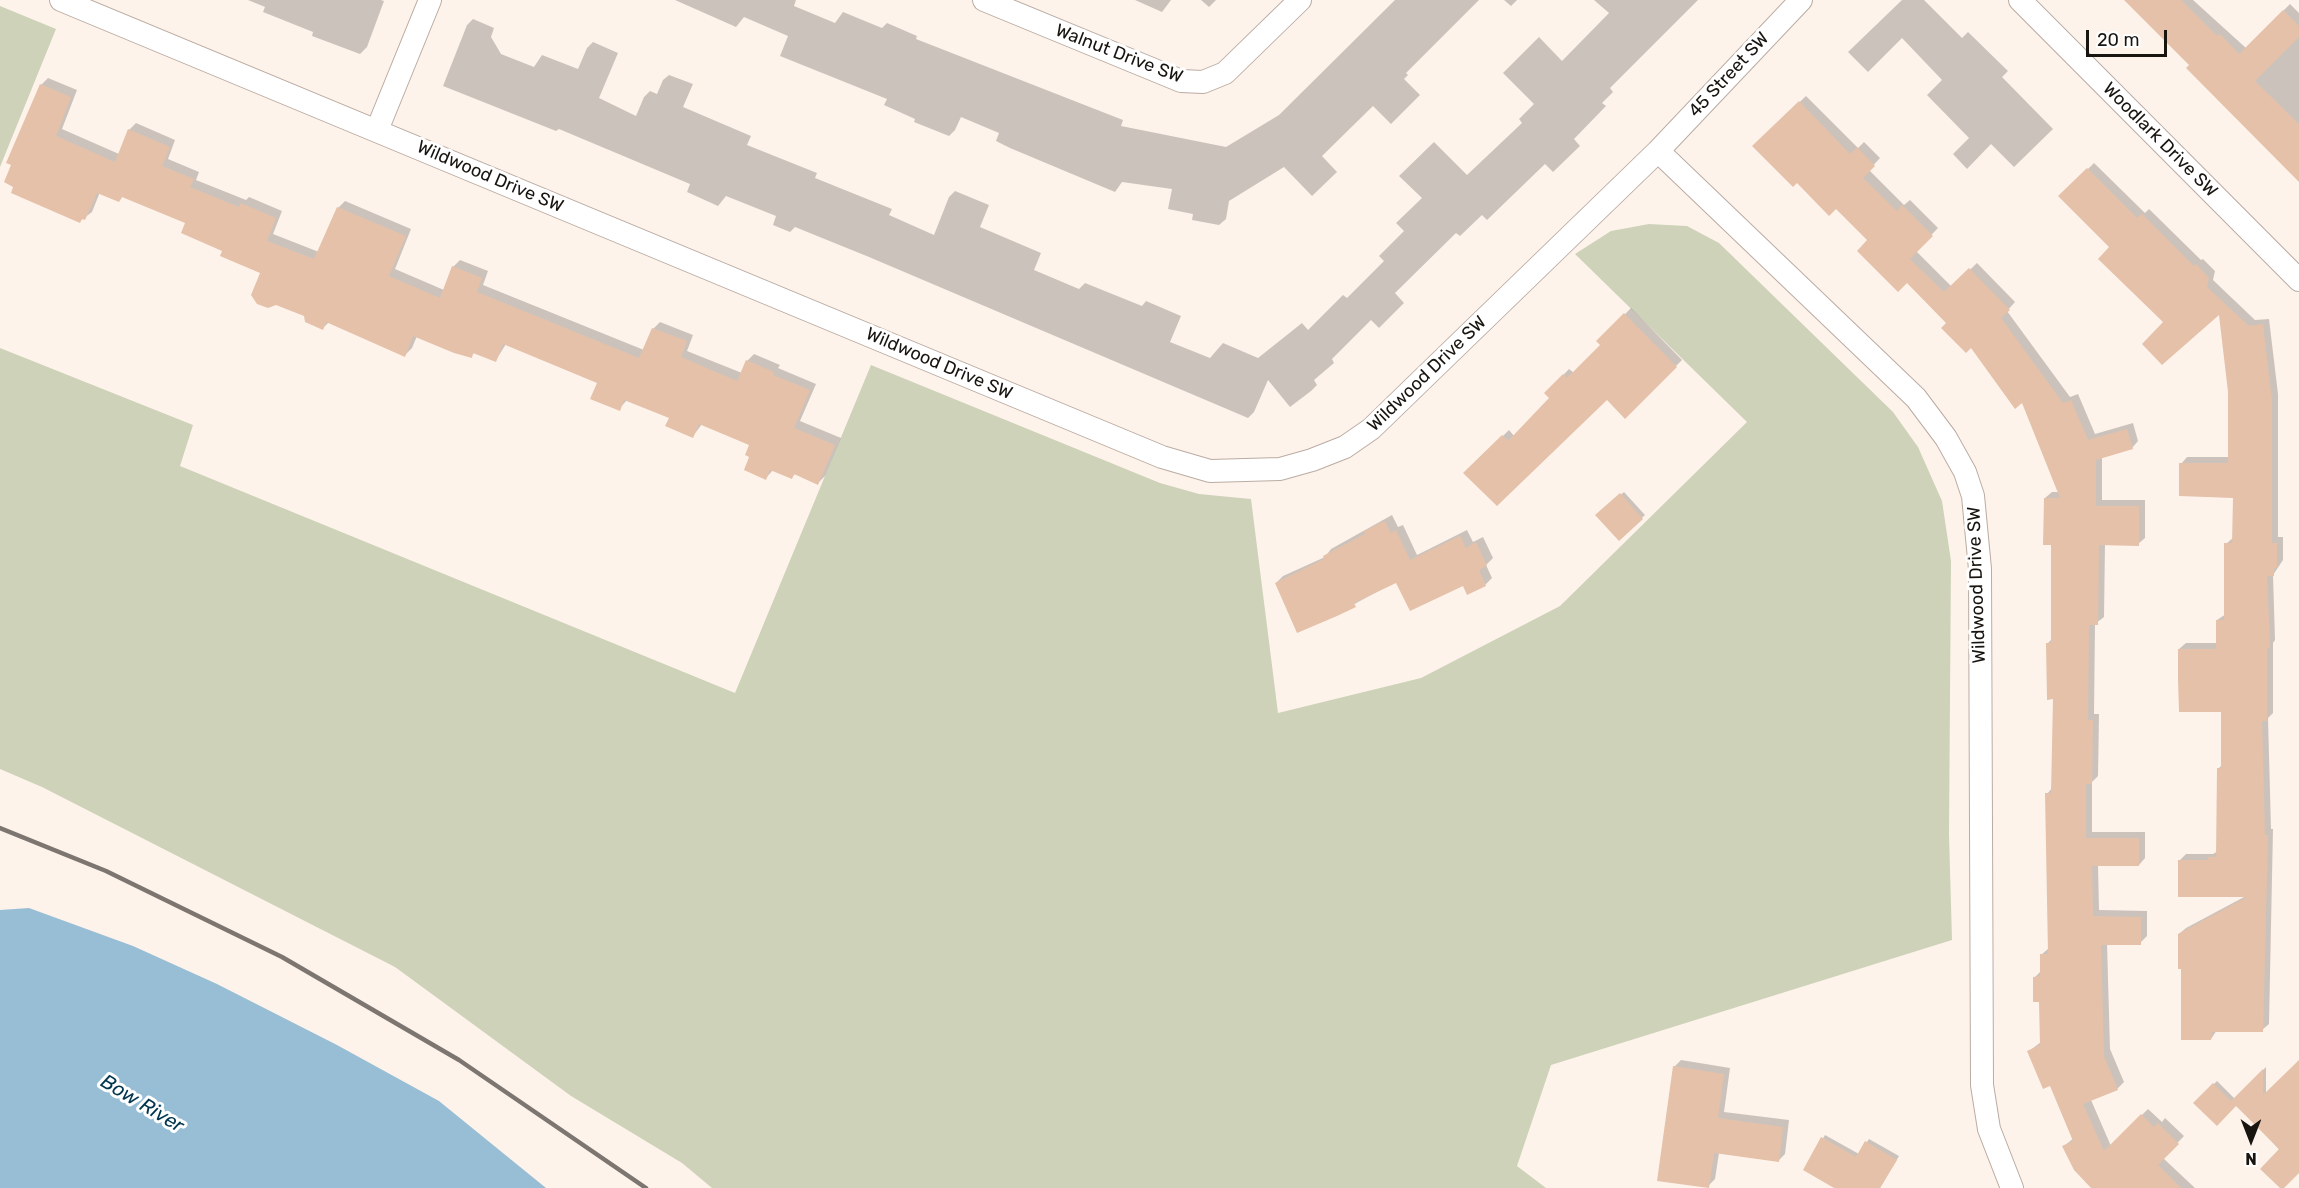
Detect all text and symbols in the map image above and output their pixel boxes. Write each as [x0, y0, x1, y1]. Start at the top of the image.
scale bar [2089, 18, 2170, 56]
street label: Walnut Drive SW [1052, 20, 1186, 88]
street label: 45 Street SW [1684, 28, 1774, 122]
text: 20 m [2097, 29, 2139, 51]
street label: Woodlark Drive SW [2098, 78, 2222, 202]
street label: Wildwood Drive SW [414, 136, 566, 218]
street label: Wildwood Drive SW [1363, 312, 1491, 436]
street label: Wildwood Drive SW [863, 323, 1015, 405]
street label: Wildwood Drive SW [1963, 506, 1991, 664]
water label: Bow River [96, 1070, 188, 1138]
north arrow [2221, 1110, 2281, 1170]
text: N [2245, 1149, 2257, 1168]

